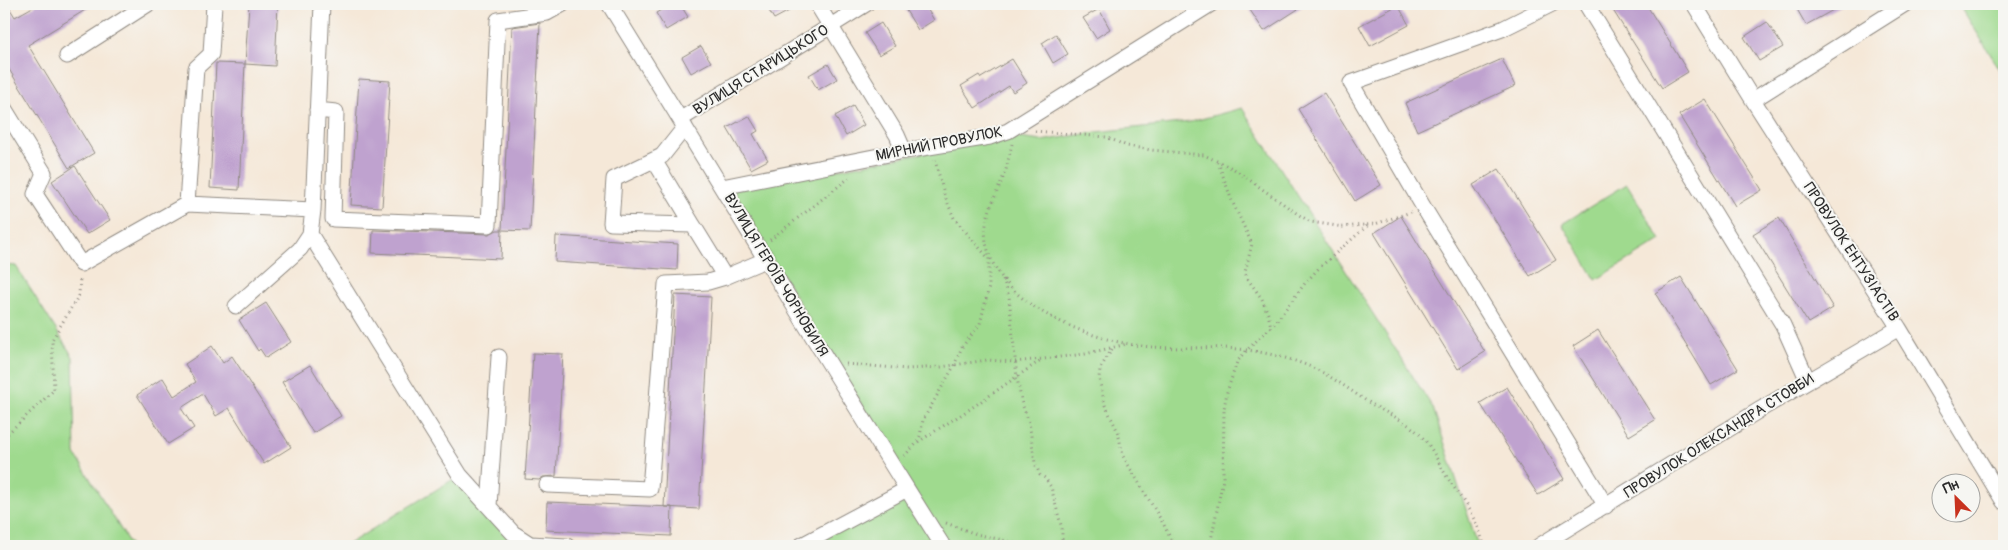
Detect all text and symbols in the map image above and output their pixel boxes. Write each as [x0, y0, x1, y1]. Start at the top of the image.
street label: ВУЛИЦЯ СТАРИЦЬКОГО [690, 21, 832, 119]
street label: МИРНИЙ ПРОВУЛОК [874, 122, 1004, 166]
street label: ПРОВУЛОК ЕНТУЗІАСТІВ [1799, 179, 1903, 325]
street label: ВУЛИЦЯ ГЕРОЇВ ЧОРНОБИЛЯ [720, 190, 832, 360]
street label: ПРОВУЛОК ОЛЕКСАНДРА СТОВБИ [1621, 370, 1817, 502]
north arrow [1930, 472, 1980, 522]
text: Пн [1940, 476, 1961, 497]

